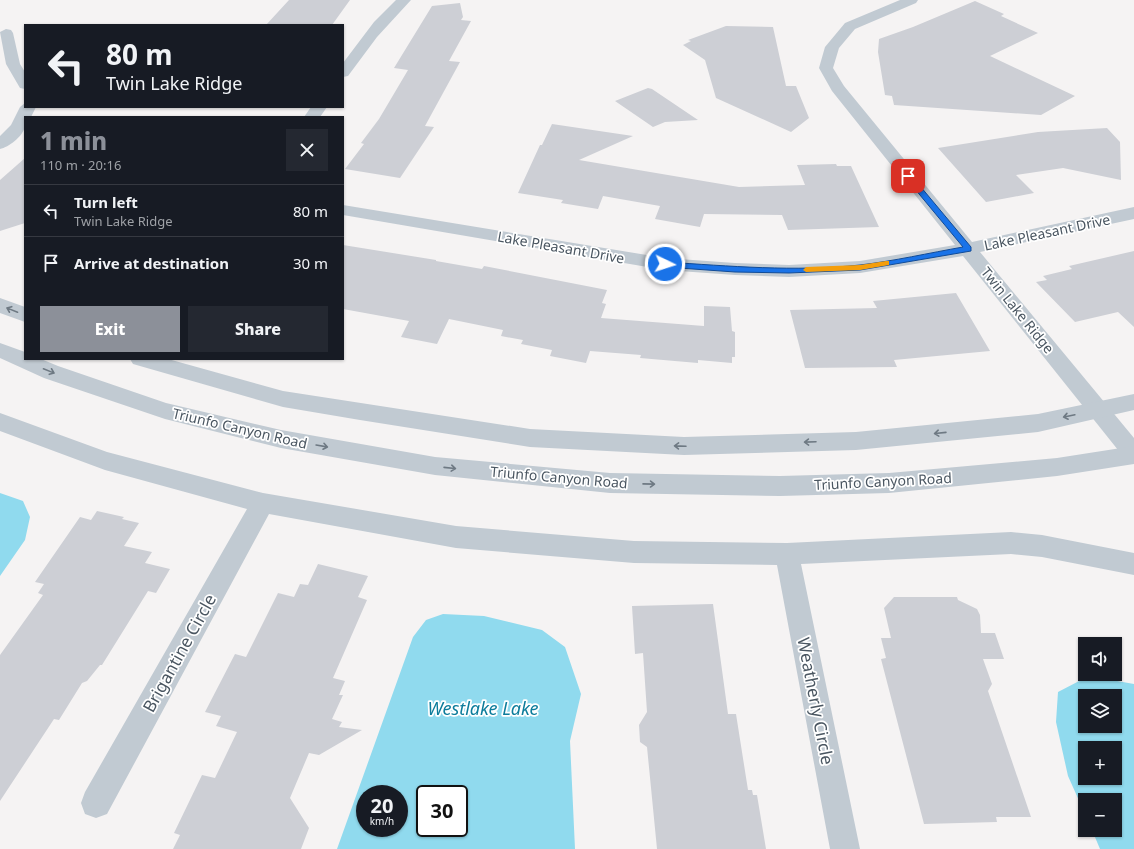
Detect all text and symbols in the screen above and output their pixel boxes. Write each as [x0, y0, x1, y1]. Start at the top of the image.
text: 80 m [106, 35, 173, 73]
icon: left [40, 40, 92, 92]
text: Twin Lake Ridge [106, 71, 242, 95]
text: 1 min [40, 124, 107, 157]
button: close [286, 129, 328, 171]
text: 110 m · 20:16 [40, 156, 121, 174]
pin [891, 159, 925, 193]
icon: arrive [897, 165, 919, 187]
text: Turn left [74, 192, 138, 212]
icon: left [40, 200, 62, 222]
text: 80 m [293, 201, 328, 221]
street label: Lake Pleasant Drive [982, 209, 1112, 255]
text: Twin Lake Ridge [74, 212, 172, 230]
street label: Lake Pleasant Drive [496, 226, 626, 268]
position arrow [644, 243, 686, 285]
icon: arrive [40, 252, 62, 274]
text: Arrive at destination [74, 253, 229, 273]
text: 30 m [293, 253, 328, 273]
street label: Twin Lake Ridge [977, 263, 1059, 357]
one-way arrow [7, 306, 19, 313]
button: Exit [40, 306, 180, 352]
button: Share [188, 306, 328, 352]
one-way arrow [42, 367, 54, 375]
street label: Triunfo Canyon Road [171, 403, 309, 453]
one-way arrow [1062, 413, 1075, 421]
one-way arrow [934, 429, 947, 436]
one-way arrow [804, 439, 817, 446]
one-way arrow [315, 442, 328, 450]
one-way arrow [674, 442, 687, 450]
street label: Triunfo Canyon Road [490, 462, 628, 492]
one-way arrow [443, 464, 456, 471]
street label: Triunfo Canyon Road [814, 468, 952, 494]
one-way arrow [642, 480, 655, 488]
street label: Brigantine Circle [137, 590, 221, 716]
street label: Weatherly Circle [792, 635, 840, 767]
map controls [1078, 637, 1122, 837]
button: sound [1078, 637, 1122, 681]
button: layers [1078, 689, 1122, 733]
water label: Westlake Lake [427, 696, 539, 720]
button: + [1078, 741, 1122, 785]
speed limit sign: 30 [416, 785, 468, 837]
text: 20 [371, 792, 393, 819]
button: − [1078, 793, 1122, 837]
text: km/h [370, 814, 394, 828]

